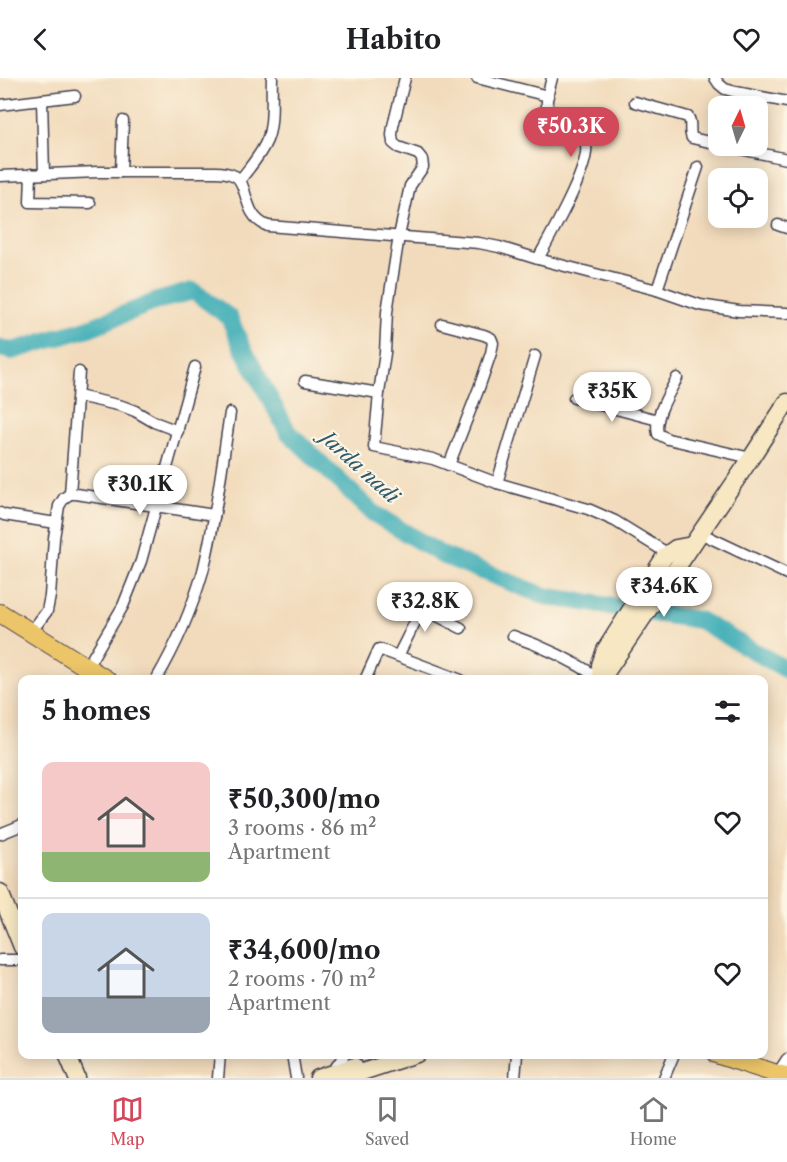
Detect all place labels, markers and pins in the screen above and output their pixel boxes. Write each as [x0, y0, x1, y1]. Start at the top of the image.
pin: ₹50.3K [522, 107, 620, 158]
pin: ₹35K [576, 372, 648, 423]
pin: ₹30.1K [91, 465, 189, 516]
pin: ₹34.6K [615, 567, 713, 618]
pin: ₹32.8K [376, 582, 474, 633]

